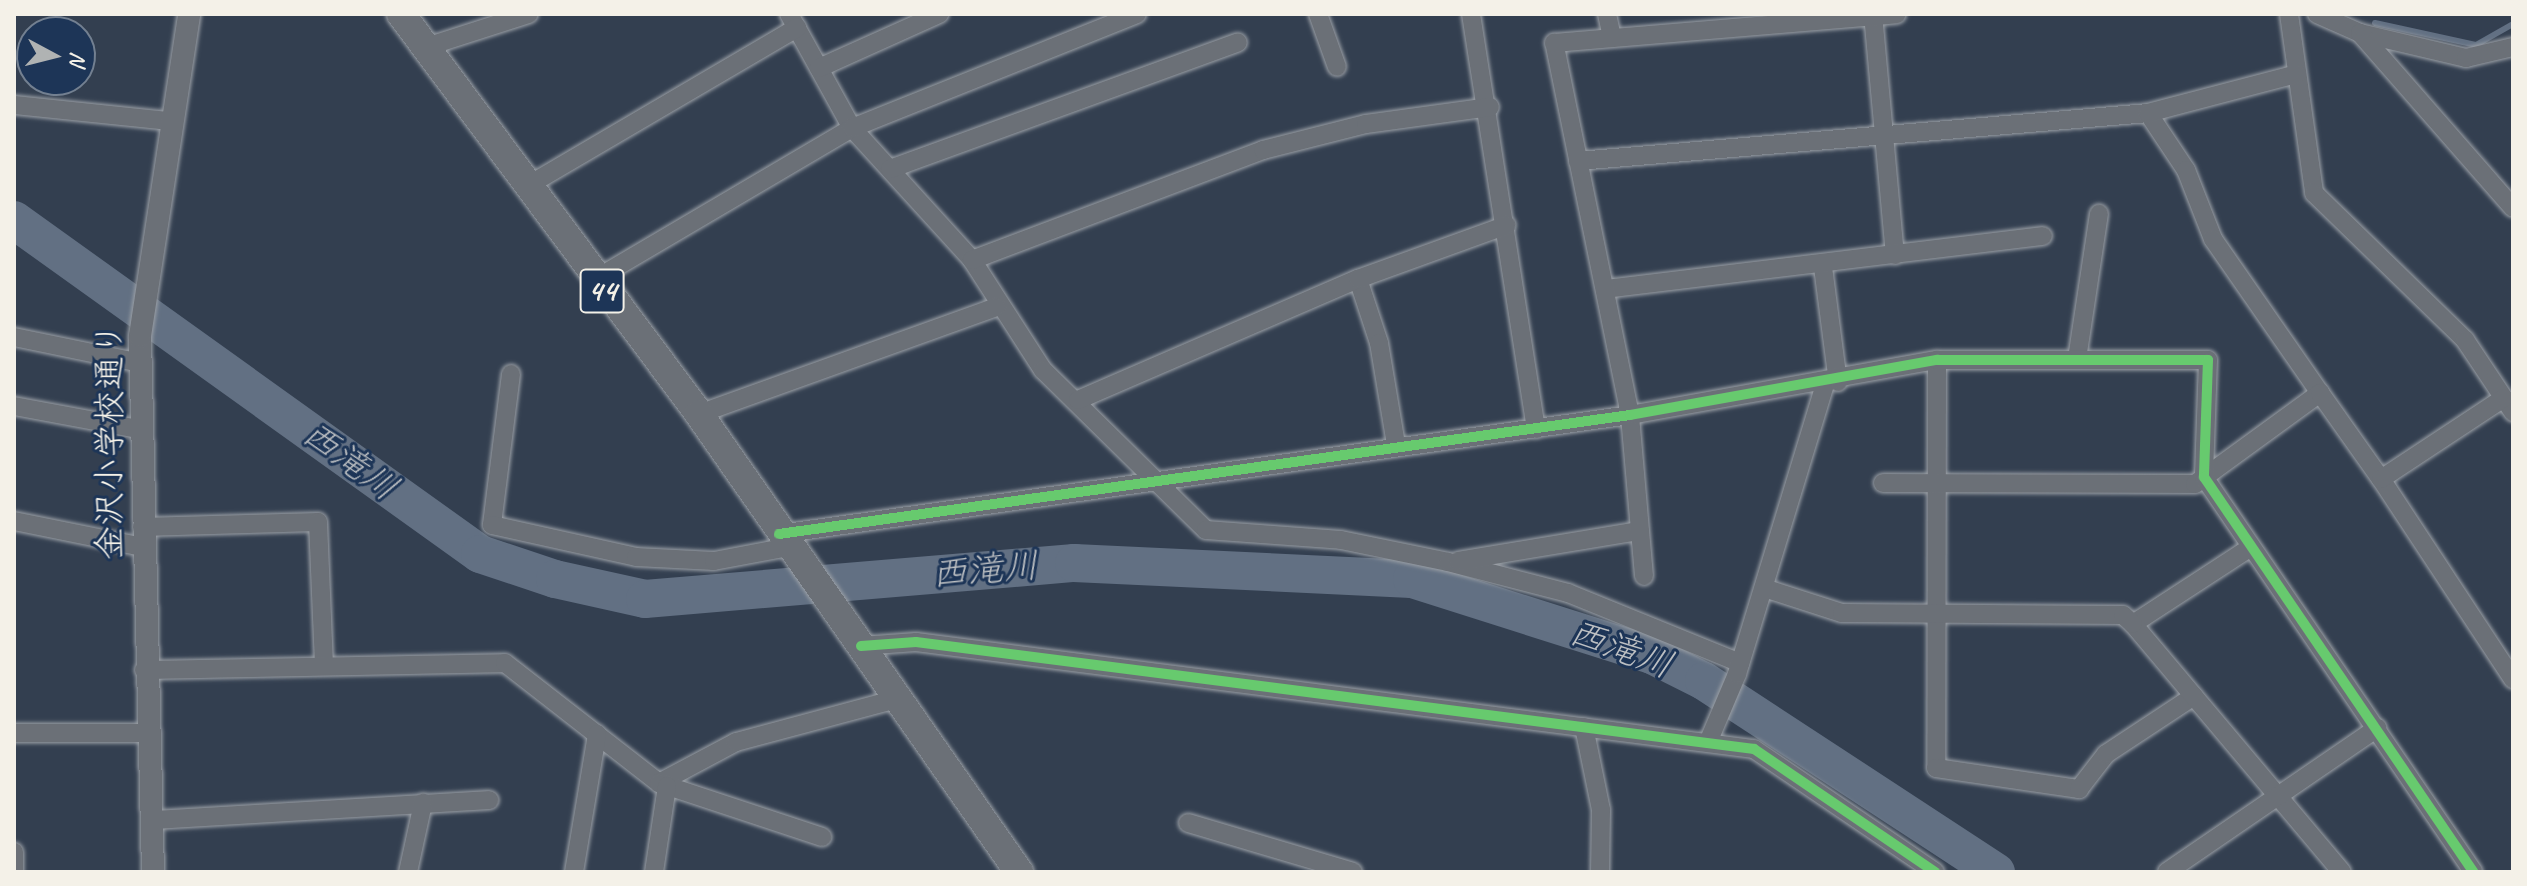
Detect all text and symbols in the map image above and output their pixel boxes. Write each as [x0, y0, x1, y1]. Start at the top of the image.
north arrow [16, 16, 96, 96]
text: N [63, 50, 93, 67]
road number: 44 [578, 263, 626, 319]
street label: 金沢小学校通り [89, 322, 129, 560]
water label: 西滝川 [294, 412, 406, 510]
water label: 西滝川 [929, 544, 1041, 596]
water label: 西滝川 [1563, 610, 1679, 688]

